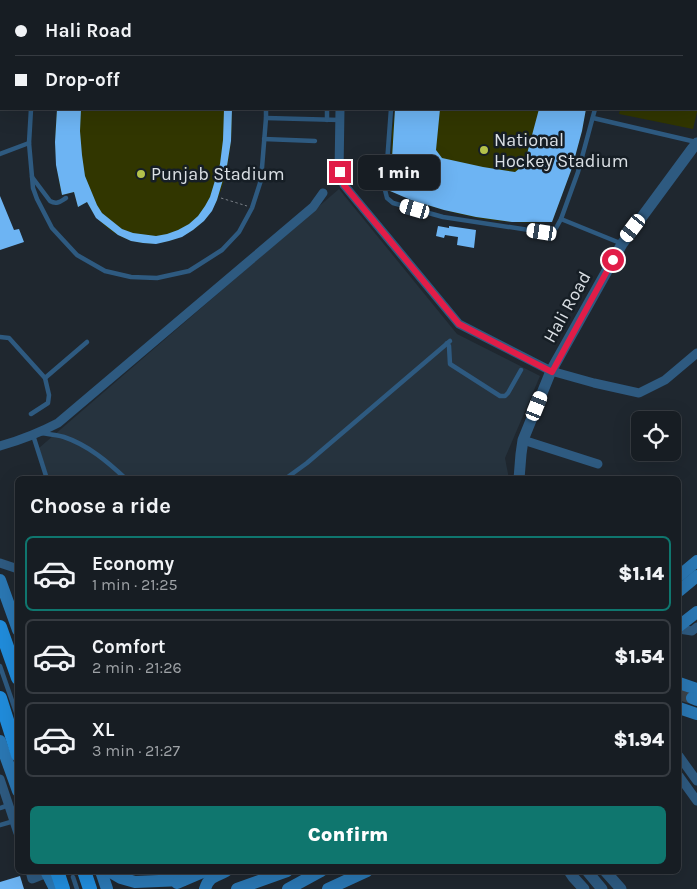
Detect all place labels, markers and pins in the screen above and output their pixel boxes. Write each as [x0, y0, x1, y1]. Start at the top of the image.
place label: National Hockey Stadium [494, 129, 629, 172]
marker: National Hockey Stadium [478, 144, 490, 156]
place label: Punjab Stadium [151, 163, 285, 185]
marker: Punjab Stadium [135, 168, 147, 180]

